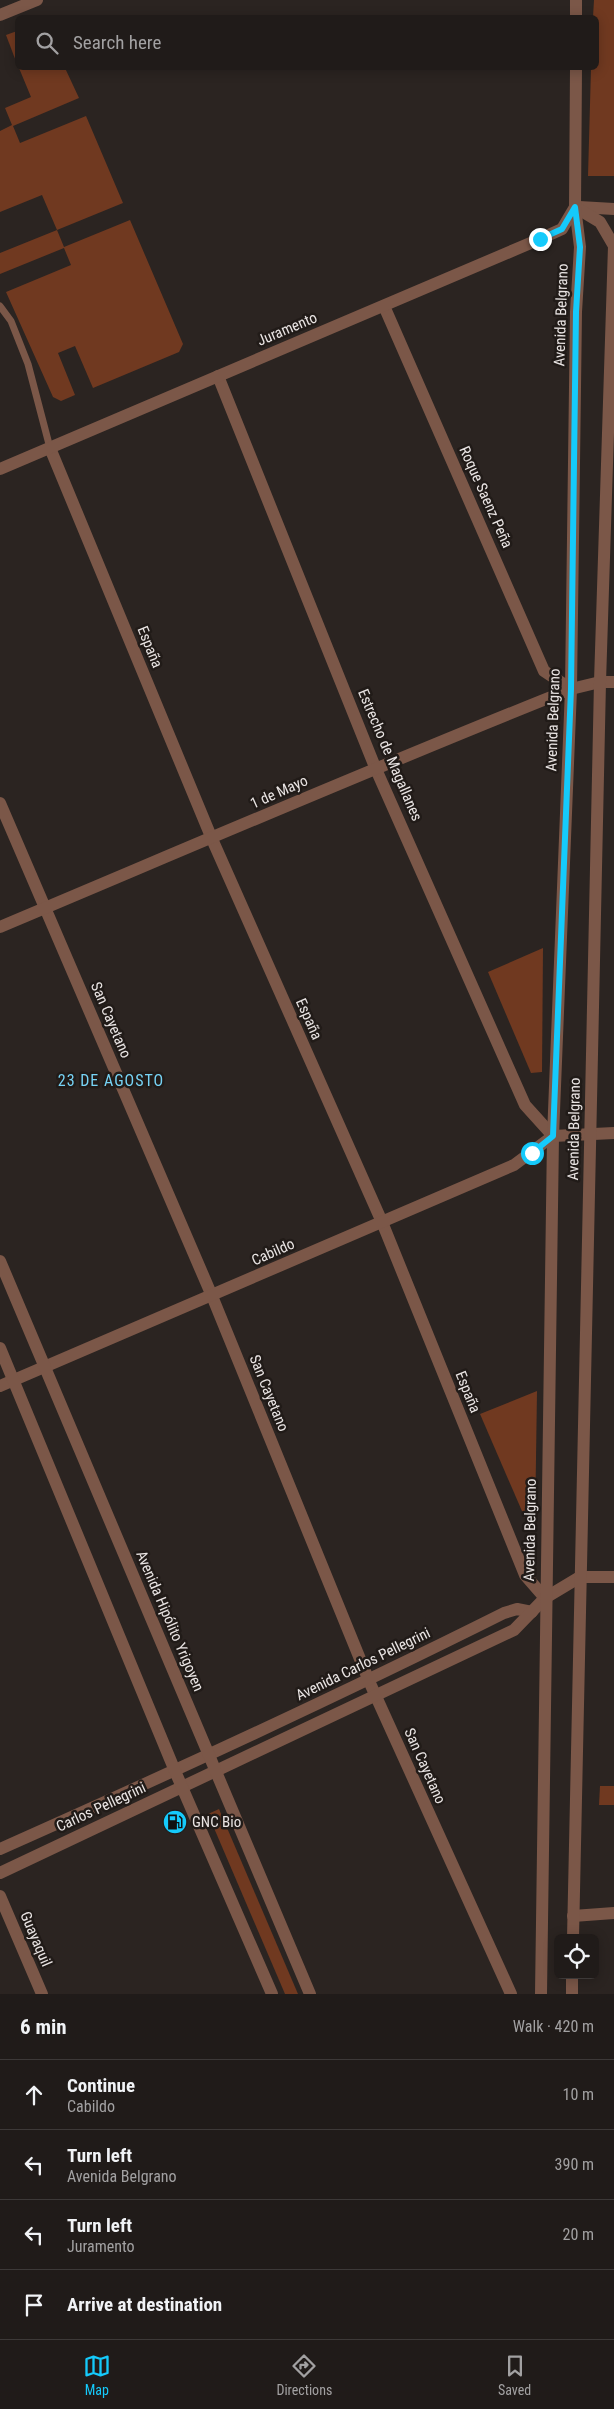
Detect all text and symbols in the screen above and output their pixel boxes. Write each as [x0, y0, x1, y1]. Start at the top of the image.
search box [15, 15, 599, 70]
icon: search [33, 29, 61, 57]
text: Search here [73, 31, 161, 54]
route end [529, 228, 552, 251]
street label: Avenida Belgrano [550, 263, 572, 367]
street label: Juramento [254, 308, 320, 350]
street label: Roque Saenz Peña [455, 443, 517, 551]
street label: España [134, 624, 166, 670]
street label: Avenida Belgrano [542, 668, 564, 772]
street label: Estrecho de Magallanes [354, 686, 426, 824]
street label: 1 de Mayo [248, 771, 310, 813]
street label: San Cayetano [87, 979, 135, 1061]
street label: España [292, 996, 326, 1042]
district label: 23 DE AGOSTO [58, 1071, 164, 1090]
street label: Avenida Belgrano [564, 1077, 584, 1181]
route start [521, 1142, 544, 1165]
street label: Cabildo [249, 1235, 297, 1269]
street label: San Cayetano [246, 1352, 292, 1434]
street label: España [452, 1369, 484, 1415]
street label: Avenida Belgrano [520, 1478, 540, 1582]
street label: Avenida Hipólito Yrigoyen [132, 1548, 208, 1694]
street label: Avenida Carlos Pellegrini [293, 1624, 433, 1704]
street label: San Cayetano [400, 1725, 450, 1807]
street label: Carlos Pellegrini [53, 1778, 149, 1836]
fuel station icon: GNC Bio [162, 1809, 188, 1835]
place label: GNC Bio [192, 1813, 241, 1831]
street label: Guayaquil [16, 1909, 56, 1969]
map controls [554, 1934, 599, 1979]
button: locate [554, 1934, 599, 1979]
text: 6 min [20, 2015, 67, 2039]
text: Walk · 420 m [513, 2017, 594, 2036]
text: Continue [67, 2074, 135, 2097]
icon: ahead [20, 2081, 48, 2109]
text: 10 m [562, 2085, 594, 2104]
text: Cabildo [67, 2097, 115, 2116]
text: Turn left [67, 2144, 132, 2167]
icon: left [20, 2151, 48, 2179]
text: 390 m [555, 2155, 594, 2174]
text: Avenida Belgrano [67, 2167, 177, 2186]
text: Turn left [67, 2214, 132, 2237]
icon: left [20, 2221, 48, 2249]
text: 20 m [562, 2225, 594, 2244]
text: Juramento [67, 2237, 135, 2256]
icon: arrive [20, 2291, 48, 2319]
text: Arrive at destination [67, 2293, 222, 2316]
tab: Map [83, 2352, 111, 2398]
tab: Directions [276, 2352, 332, 2398]
tab: Saved [498, 2352, 531, 2398]

